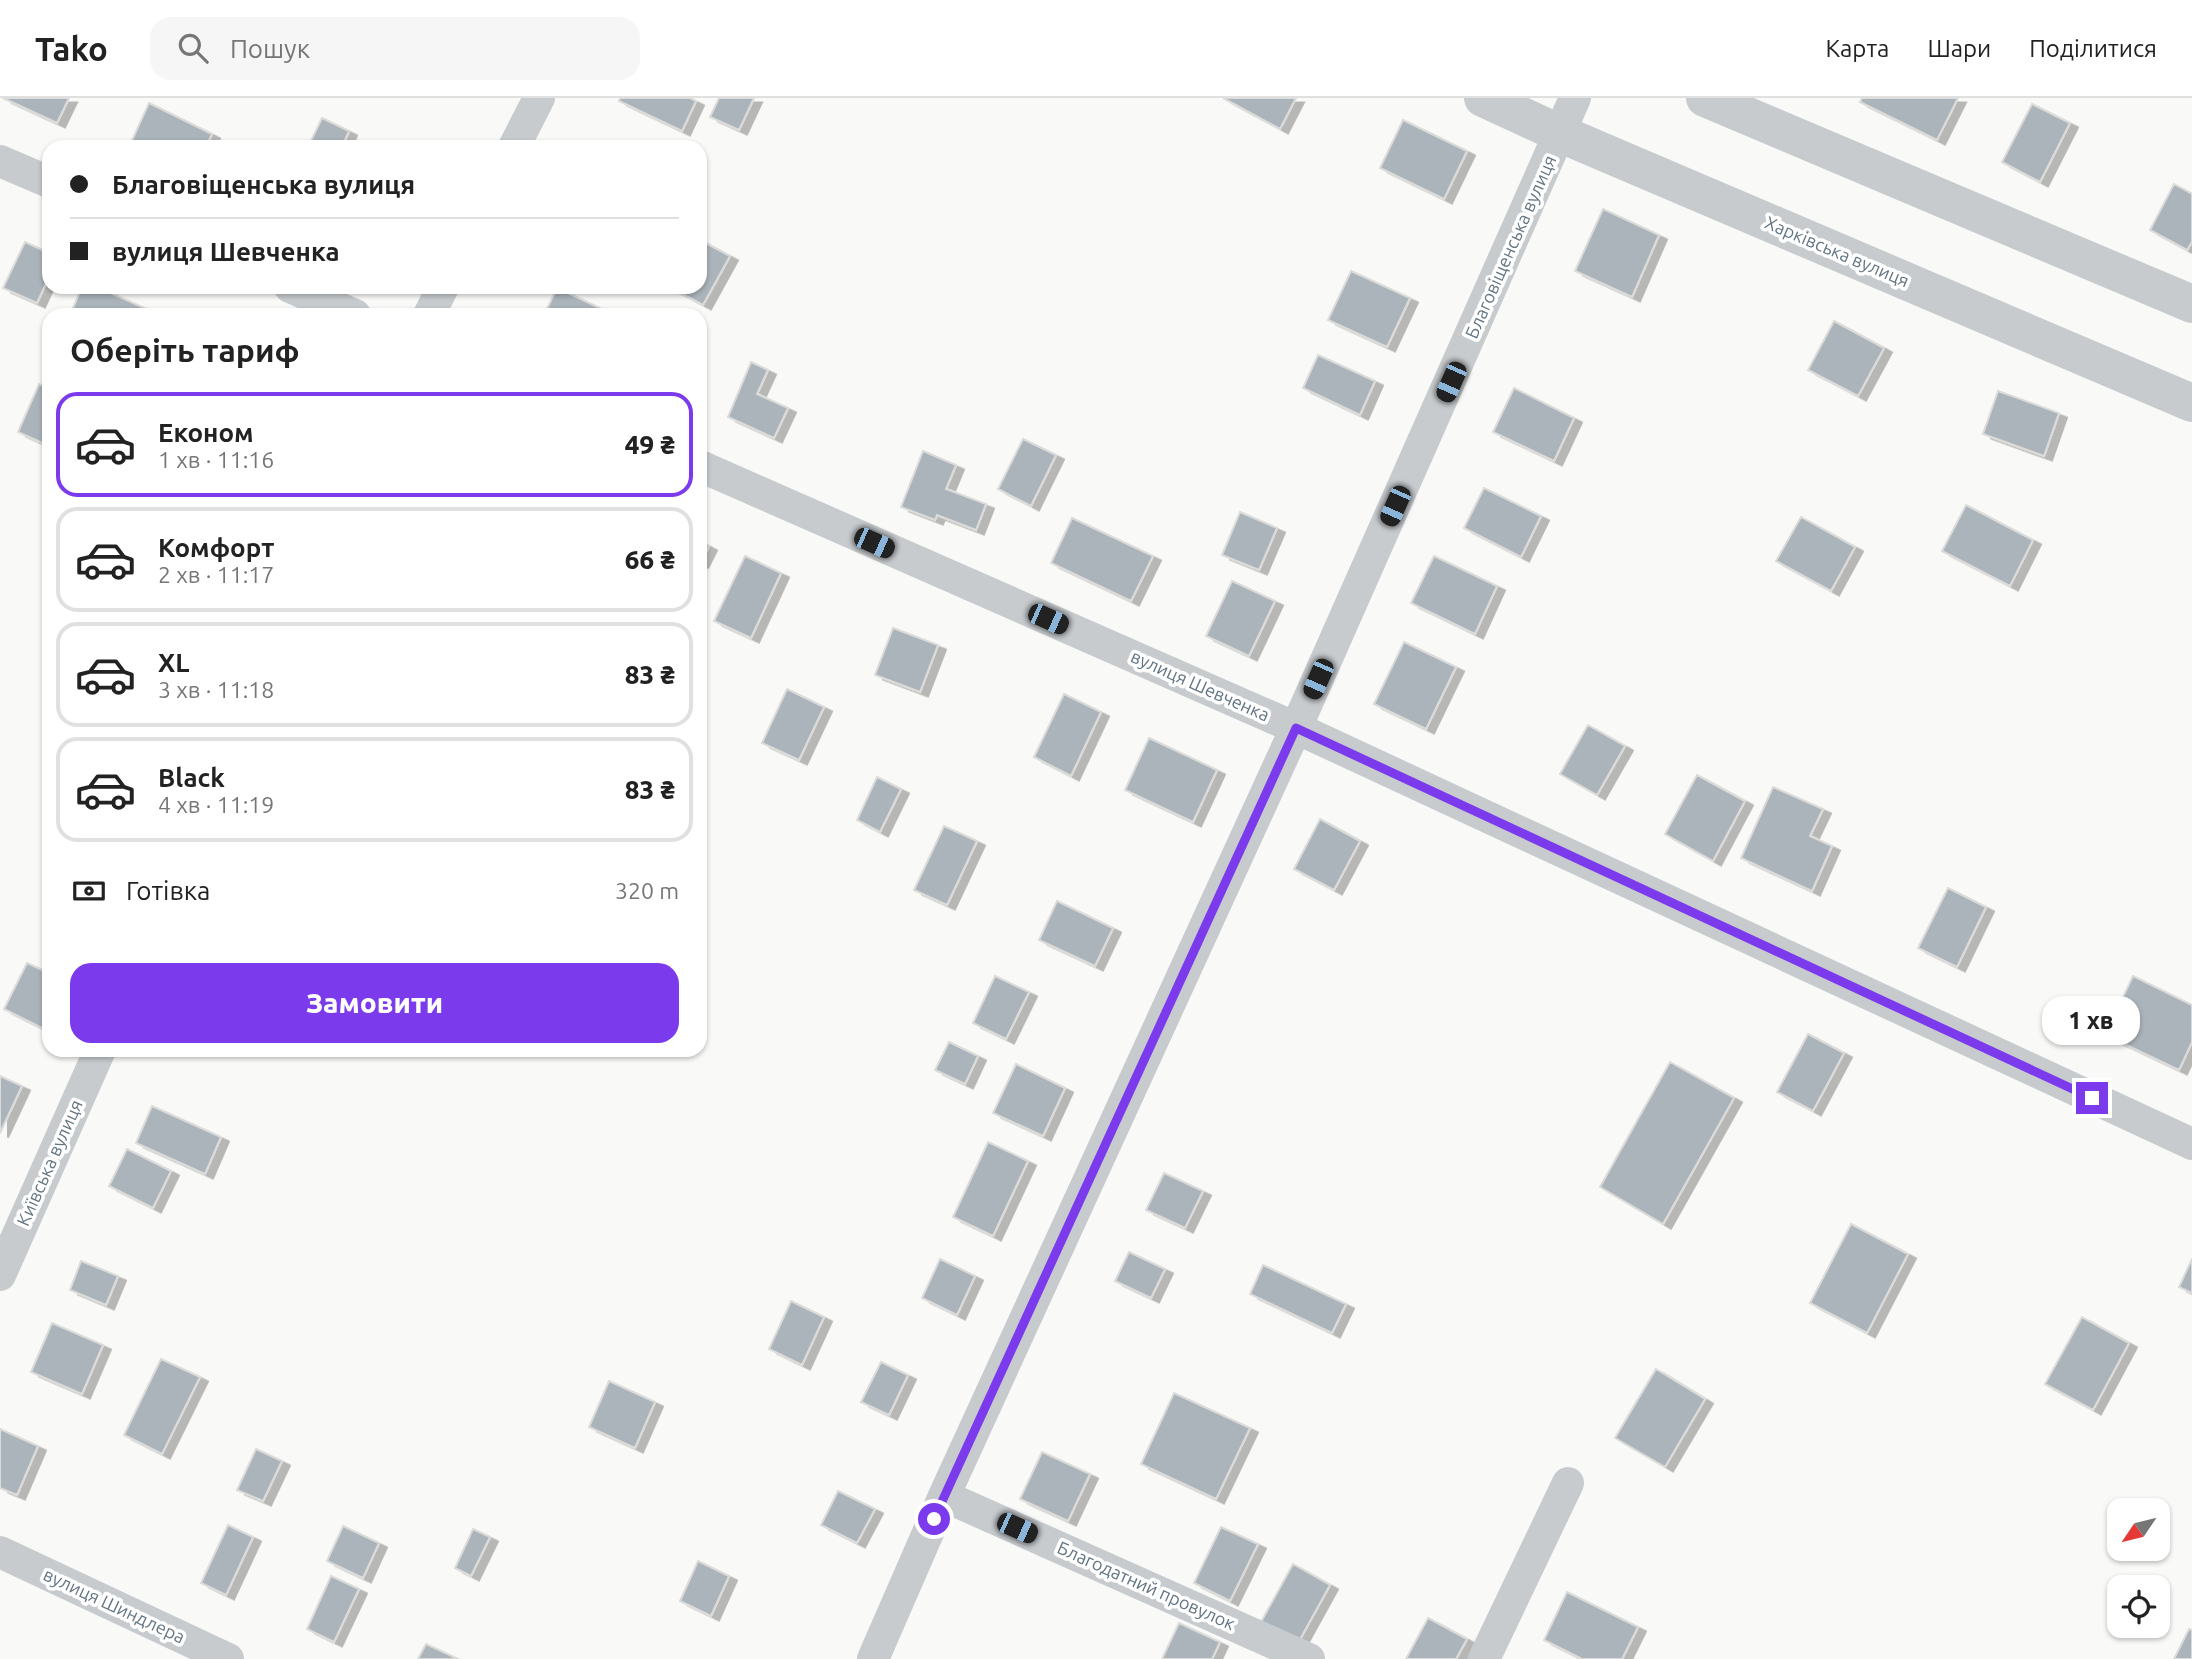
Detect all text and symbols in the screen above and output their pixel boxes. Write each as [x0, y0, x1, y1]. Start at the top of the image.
search box [150, 17, 640, 80]
icon: search [174, 29, 212, 67]
text: Tako [35, 30, 108, 67]
text: Пошук [230, 34, 310, 63]
text: Карта [1825, 35, 1889, 62]
text: Шари [1927, 35, 1991, 62]
text: Поділитися [2029, 35, 2157, 62]
street label: Благовіщенська вулиця [1461, 152, 1560, 341]
text: Благовіщенська вулиця [112, 170, 415, 199]
street label: Харківська вулиця [1762, 212, 1912, 290]
text: вулиця Шевченка [112, 237, 340, 266]
text: Оберіть тариф [70, 332, 300, 368]
car [1433, 359, 1470, 405]
icon: car [74, 413, 137, 476]
text: Економ [158, 418, 254, 447]
text: 49 ₴ [625, 430, 675, 459]
text: 1 хв · 11:16 [158, 447, 274, 472]
car [1377, 483, 1414, 529]
car [851, 525, 898, 561]
icon: car [74, 528, 137, 591]
text: Комфорт [158, 533, 274, 562]
text: 66 ₴ [625, 545, 675, 574]
text: 2 хв · 11:17 [158, 562, 274, 587]
car [1025, 601, 1072, 637]
icon: car [74, 643, 137, 706]
street label: вулиця Шевченка [1128, 646, 1273, 725]
text: XL [158, 648, 189, 677]
car [1300, 656, 1337, 702]
text: 83 ₴ [625, 660, 675, 689]
text: 3 хв · 11:18 [158, 677, 274, 702]
icon: car [74, 758, 137, 821]
text: Black [158, 763, 225, 792]
text: 83 ₴ [625, 775, 675, 804]
text: 4 хв · 11:19 [158, 792, 274, 817]
icon: cash [70, 872, 108, 910]
text: Готівка [126, 876, 210, 905]
text: 320 m [615, 878, 679, 903]
button: Замовити [70, 963, 679, 1043]
callout: 1 хв [2043, 996, 2141, 1046]
text: 1 хв [2069, 1008, 2114, 1033]
route end [2076, 1082, 2108, 1114]
street label: Київська вулиця [12, 1096, 86, 1229]
north arrow [2107, 1498, 2170, 1561]
map controls [2107, 1498, 2170, 1638]
route start [918, 1503, 950, 1535]
car [994, 1510, 1041, 1546]
street label: Благодатний провулок [1054, 1537, 1238, 1633]
street label: вулиця Шиндлера [41, 1564, 188, 1647]
button: locate [2107, 1575, 2170, 1638]

